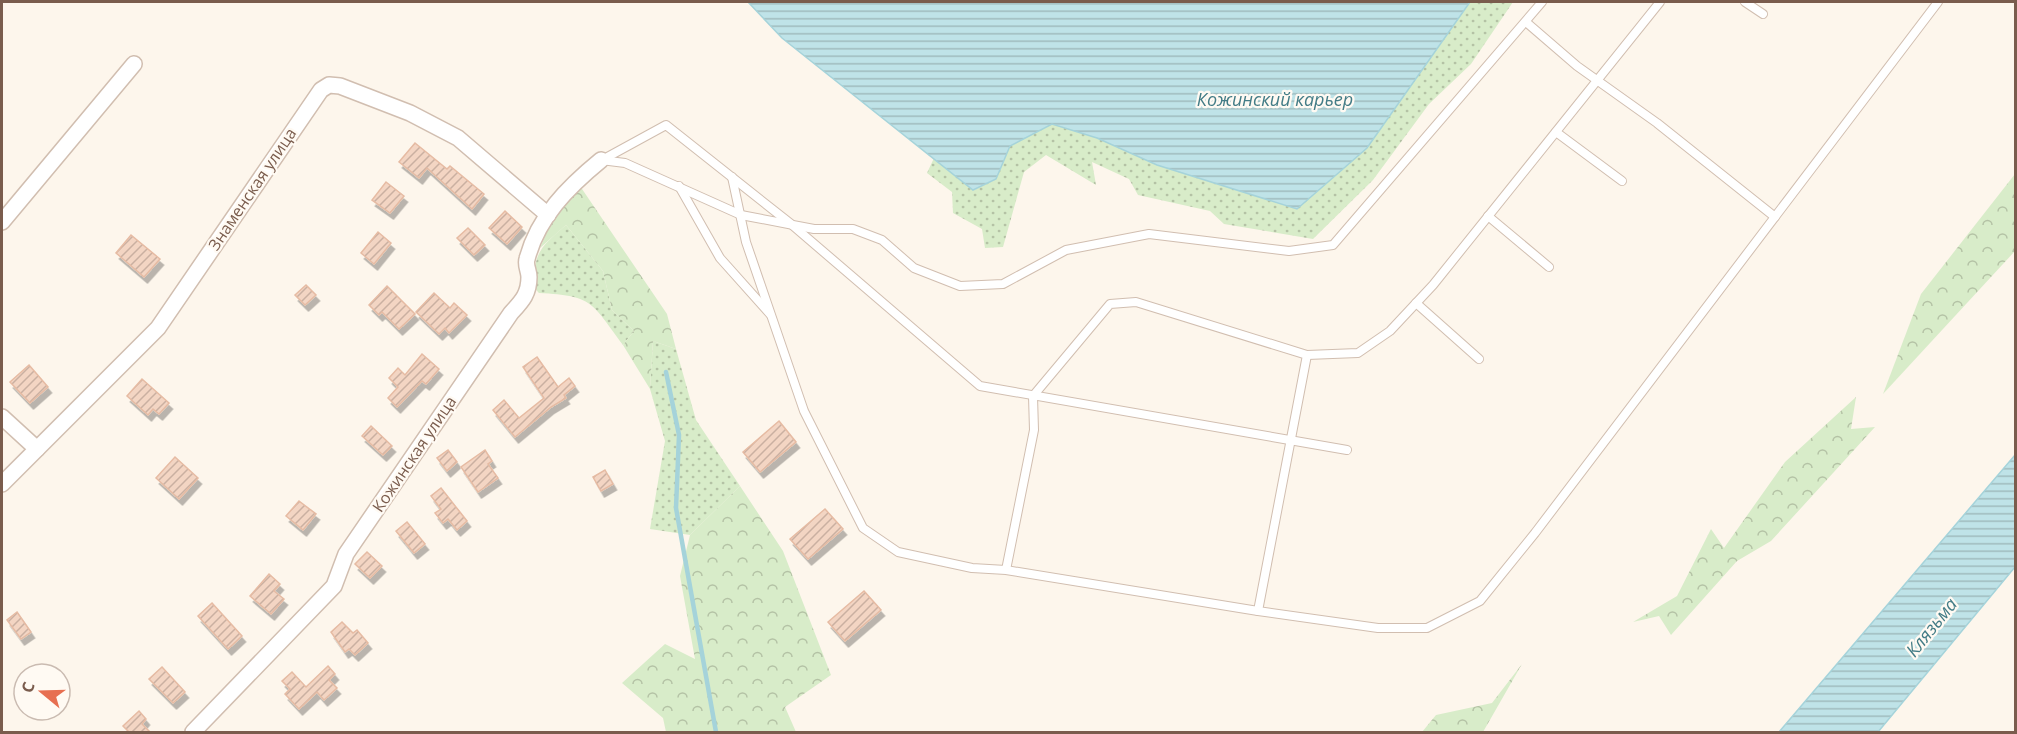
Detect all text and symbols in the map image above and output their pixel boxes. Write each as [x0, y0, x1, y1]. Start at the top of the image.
water label: Кожинский карьер [1197, 87, 1353, 111]
street label: Знаменская улица [203, 123, 301, 255]
street label: Кожинская улица [367, 392, 461, 516]
water label: Клязьма [1900, 593, 1962, 661]
north arrow [12, 662, 72, 722]
text: С [16, 679, 40, 696]

